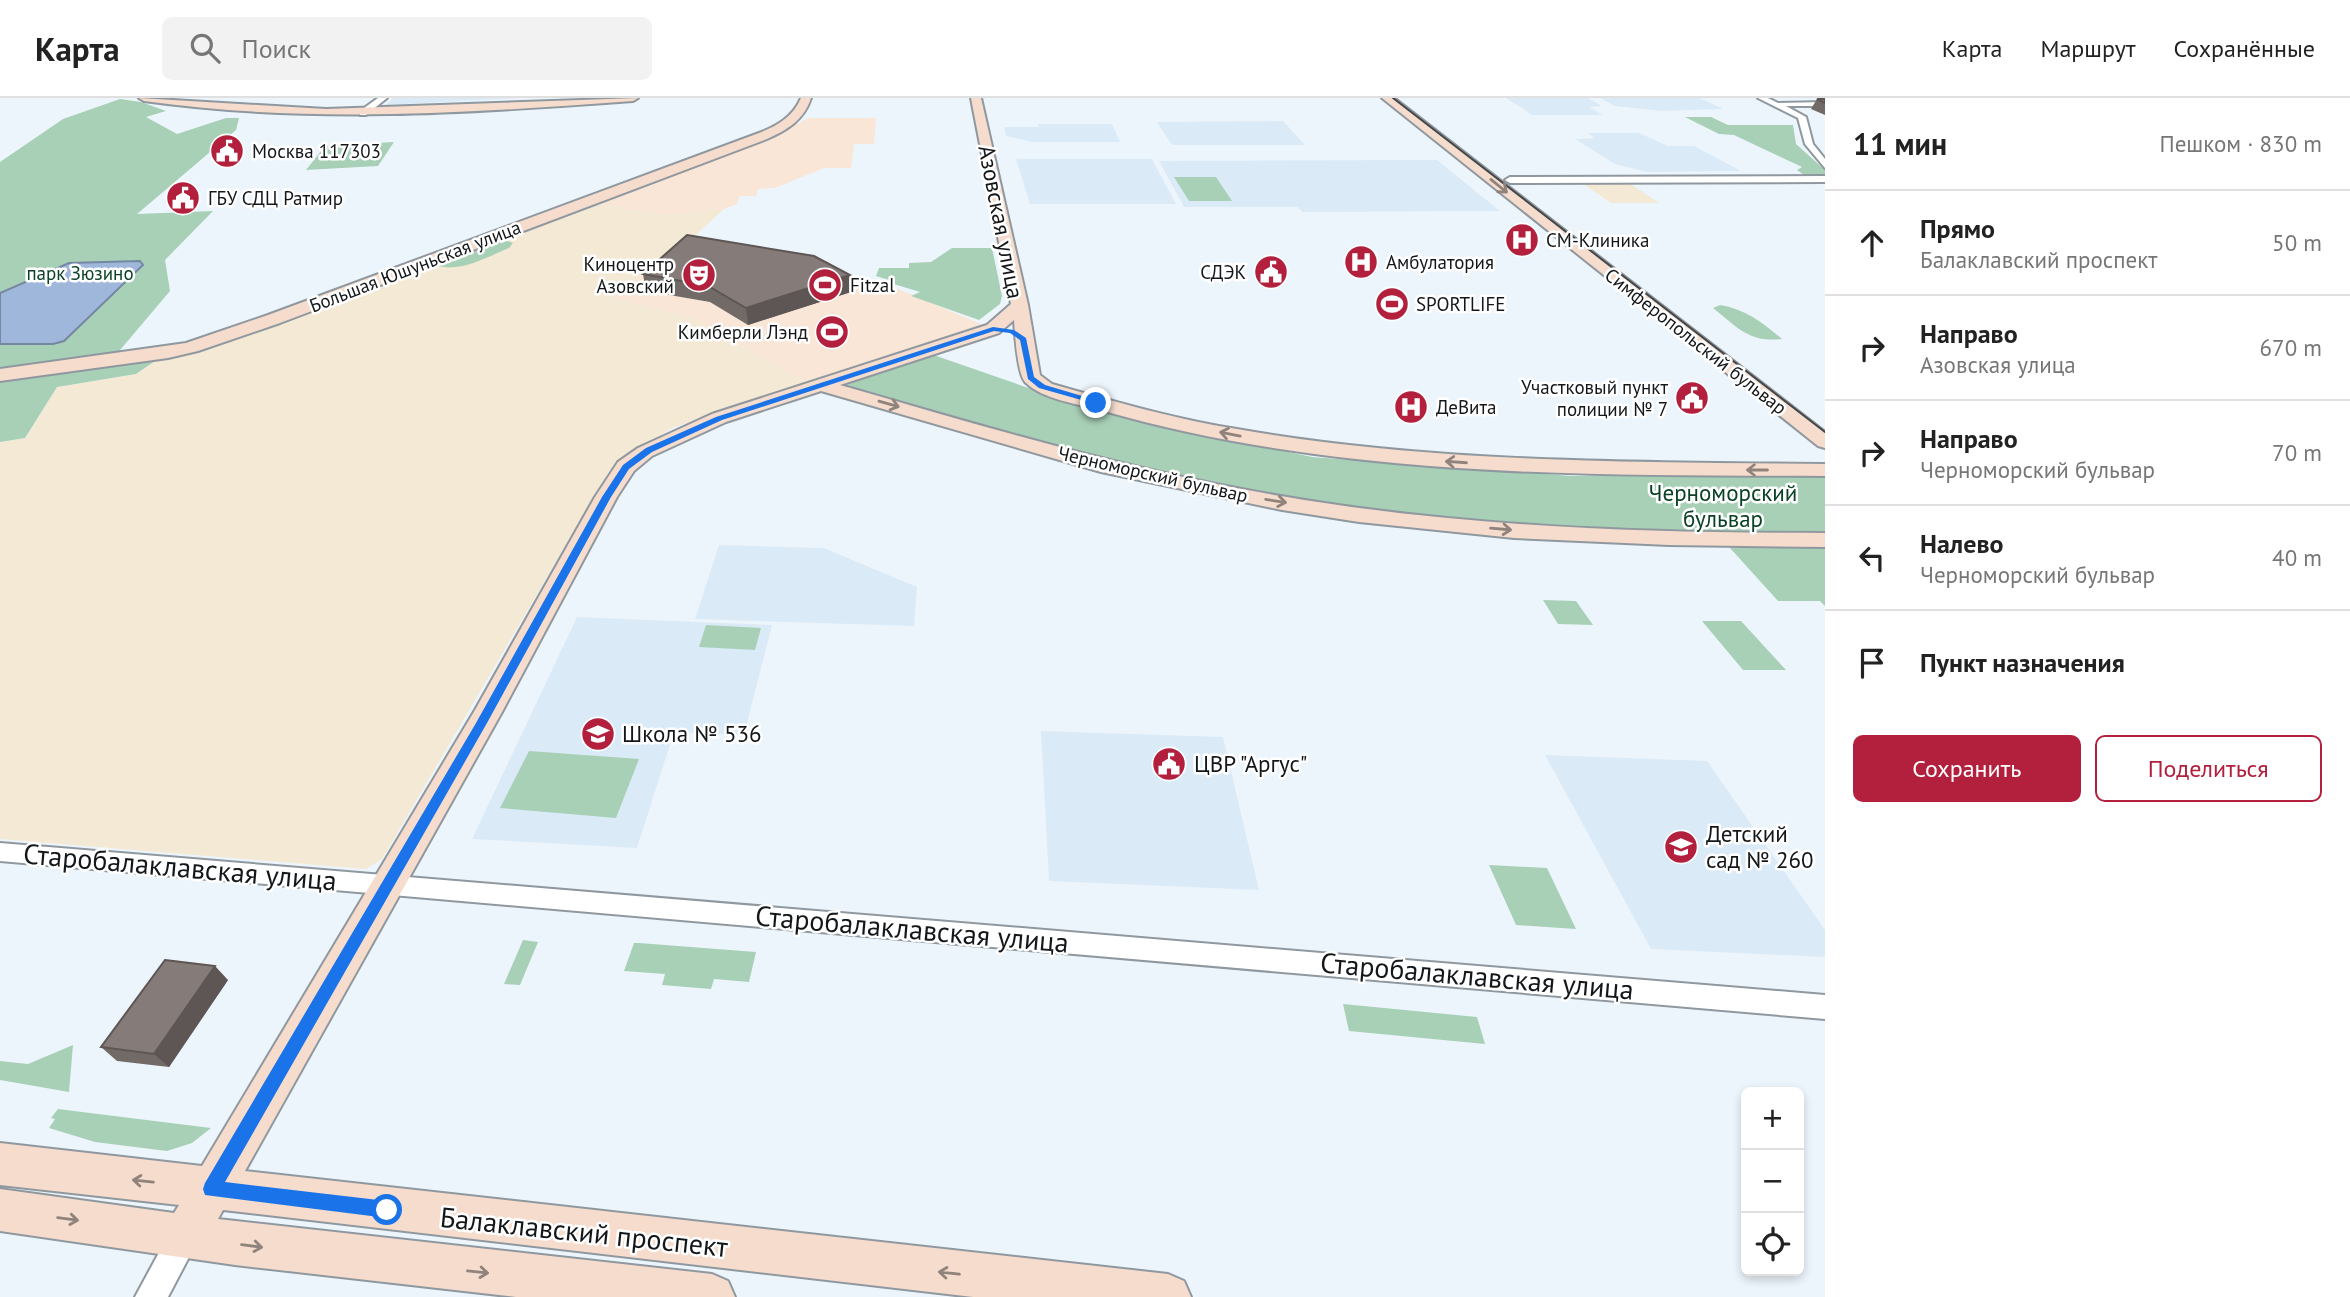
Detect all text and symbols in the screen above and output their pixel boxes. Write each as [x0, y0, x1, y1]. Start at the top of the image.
search box [162, 17, 652, 80]
text: Карта [35, 27, 120, 70]
icon: search [186, 29, 224, 67]
text: Поиск [242, 32, 311, 65]
text: Карта [1942, 33, 2002, 64]
text: Маршрут [2040, 33, 2135, 64]
text: Сохранённые [2173, 33, 2315, 64]
text: 11 мин [1853, 124, 1947, 163]
text: Пешком · 830 m [2159, 129, 2322, 158]
public building icon: Москва 117303 [208, 132, 246, 170]
place label: Москва 117303 [252, 139, 381, 163]
street label: Азовская улица [972, 143, 1031, 301]
one-way arrow [1489, 178, 1507, 194]
public building icon: ГБУ СДЦ Ратмир [164, 179, 202, 217]
place label: ГБУ СДЦ Ратмир [208, 186, 343, 210]
text: Прямо [1920, 212, 1995, 245]
street label: Большая Юшуньская улица [306, 215, 524, 317]
hospital icon: СМ-Клиника [1503, 221, 1541, 259]
icon: ahead [1853, 224, 1891, 262]
place label: СМ-Клиника [1546, 228, 1649, 252]
text: 50 m [2272, 228, 2322, 257]
hospital icon: Амбулатория [1342, 243, 1380, 281]
text: Балаклавский проспект [1920, 245, 2157, 274]
place label: Амбулатория [1386, 250, 1494, 274]
place label: Киноцентр Азовский [583, 252, 674, 298]
public building icon: СДЭК [1252, 253, 1290, 291]
theatre icon: Киноцентр Азовский [680, 256, 718, 294]
place label: СДЭК [1200, 260, 1246, 284]
park label: парк Зюзино [26, 261, 134, 285]
street label: Симферопольский бульвар [1600, 262, 1792, 420]
sports icon: Fitzal [806, 266, 844, 304]
place label: Fitzal [850, 273, 895, 297]
sports icon: SPORTLIFE [1373, 285, 1411, 323]
place label: SPORTLIFE [1416, 292, 1505, 316]
sports icon: Кимберли Лэнд [813, 313, 851, 351]
text: Направо [1920, 317, 2018, 350]
place label: Кимберли Лэнд [678, 320, 808, 344]
icon: right [1853, 329, 1891, 367]
text: 670 m [2260, 333, 2322, 362]
text: Азовская улица [1920, 350, 2076, 379]
place label: Участковый пункт полиции № 7 [1521, 375, 1668, 421]
public building icon: Участковый пункт полиции № 7 [1673, 379, 1711, 417]
route end [1080, 387, 1111, 418]
hospital icon: ДеВита [1392, 388, 1430, 426]
place label: ДеВита [1436, 395, 1496, 419]
one-way arrow [878, 399, 900, 412]
text: Направо [1920, 422, 2018, 455]
one-way arrow [1219, 427, 1242, 441]
icon: right [1853, 434, 1891, 472]
text: 70 m [2272, 438, 2322, 467]
street label: Черноморский бульвар [1056, 440, 1250, 508]
one-way arrow [1445, 455, 1468, 468]
text: Черноморский бульвар [1920, 455, 2155, 484]
one-way arrow [1746, 463, 1769, 477]
park label: Черноморский бульвар [1649, 478, 1797, 533]
one-way arrow [1264, 495, 1287, 508]
one-way arrow [1489, 523, 1512, 536]
text: Налево [1920, 527, 2004, 560]
icon: left [1853, 539, 1891, 577]
text: 40 m [2272, 543, 2322, 572]
text: Черноморский бульвар [1920, 560, 2155, 589]
icon: arrive [1853, 644, 1891, 682]
text: Пункт назначения [1920, 646, 2125, 679]
school or university icon: Школа № 536 [579, 715, 617, 753]
place label: Школа № 536 [622, 719, 762, 748]
button: Сохранить [1853, 735, 2081, 802]
button: Поделиться [2095, 735, 2322, 802]
public building icon: ЦВР "Аргус" [1150, 745, 1188, 783]
place label: ЦВР "Аргус" [1194, 749, 1307, 778]
place label: Детский сад № 260 [1706, 819, 1814, 874]
school or university icon: Детский сад № 260 [1662, 828, 1700, 866]
street label: Старобалаклавская улица [22, 834, 338, 899]
street label: Старобалаклавская улица [754, 896, 1070, 961]
street label: Старобалаклавская улица [1319, 943, 1635, 1008]
map controls [1741, 1087, 1804, 1276]
button: + [1741, 1087, 1804, 1150]
button: − [1741, 1150, 1804, 1213]
one-way arrow [132, 1175, 155, 1188]
route start [371, 1194, 402, 1225]
street label: Балаклавский проспект [438, 1198, 731, 1265]
one-way arrow [56, 1213, 78, 1226]
button: locate [1741, 1213, 1804, 1276]
one-way arrow [240, 1239, 263, 1252]
one-way arrow [466, 1265, 489, 1278]
one-way arrow [938, 1266, 961, 1279]

